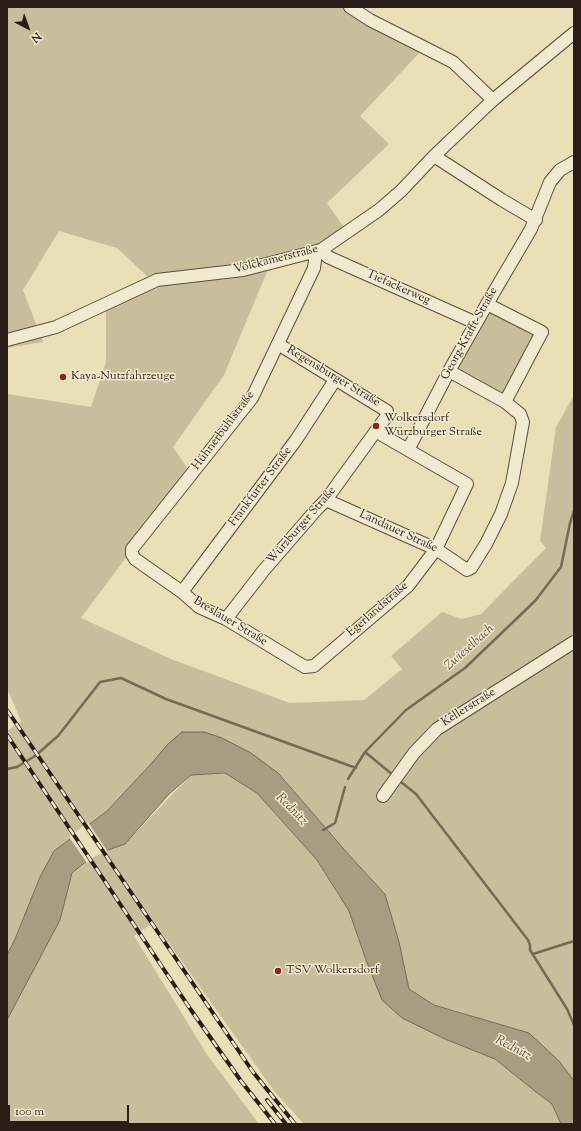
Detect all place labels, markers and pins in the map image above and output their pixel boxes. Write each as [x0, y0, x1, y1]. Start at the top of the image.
place label: Kaya-Nutzfahrzeuge [71, 370, 175, 384]
marker: Kaya-Nutzfahrzeuge [58, 372, 68, 382]
place label: Wolkersdorf Würzburger Straße [384, 412, 482, 440]
marker: Wolkersdorf Würzburger Straße [371, 421, 381, 431]
place label: TSV Wolkersdorf [286, 964, 379, 978]
marker: TSV Wolkersdorf [273, 966, 283, 976]

